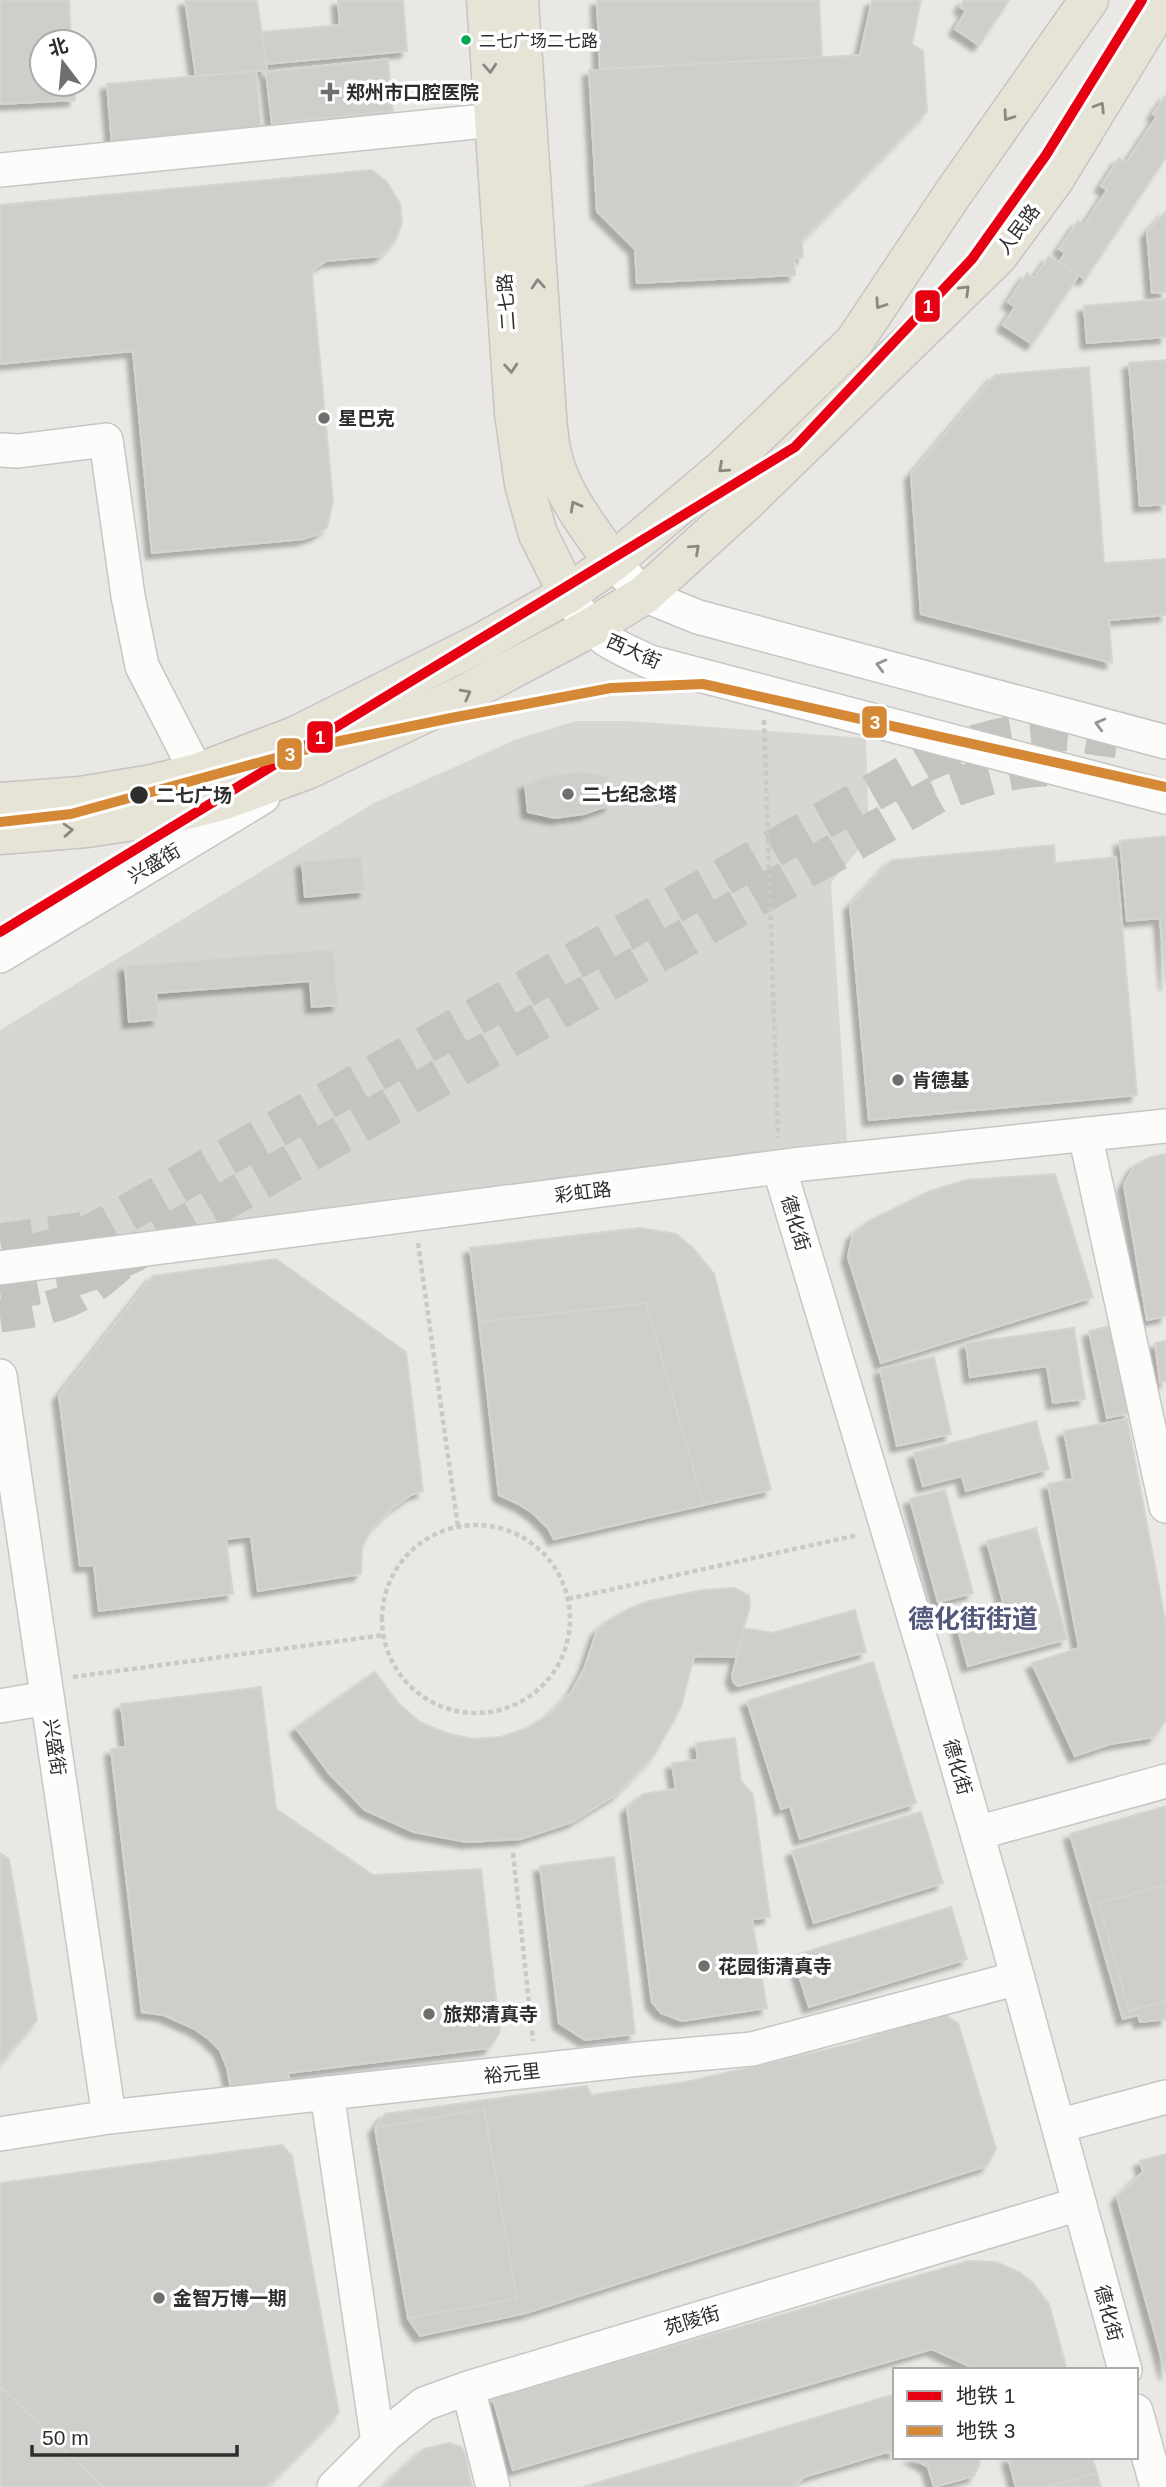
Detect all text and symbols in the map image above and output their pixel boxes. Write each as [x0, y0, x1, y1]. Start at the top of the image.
north arrow [28, 28, 98, 98]
place label: 二七广场二七路 [479, 32, 598, 51]
marker: 二七广场二七路 [459, 33, 473, 47]
text: 北 [46, 34, 70, 60]
one-way arrow [483, 63, 498, 74]
marker: 郑州市口腔医院 [320, 82, 340, 102]
place label: 郑州市口腔医院 [346, 82, 479, 103]
one-way arrow [1091, 102, 1104, 115]
one-way arrow [1004, 108, 1016, 121]
street label: 人民路 [993, 200, 1044, 258]
street label: 二七路 [494, 273, 519, 331]
one-way arrow [531, 278, 546, 289]
one-way arrow [956, 285, 969, 298]
line badge: 1 [914, 289, 941, 323]
one-way arrow [875, 296, 888, 309]
text: 1 [923, 296, 934, 317]
one-way arrow [503, 363, 518, 374]
place label: 星巴克 [338, 408, 395, 429]
marker: 星巴克 [316, 410, 332, 426]
one-way arrow [718, 460, 731, 472]
one-way arrow [570, 500, 583, 513]
one-way arrow [686, 545, 699, 557]
street label: 西大街 [603, 630, 664, 673]
one-way arrow [875, 659, 887, 673]
one-way arrow [459, 688, 471, 702]
line badge: 3 [861, 705, 888, 739]
text: 3 [870, 712, 880, 733]
one-way arrow [1094, 718, 1106, 733]
line badge: 1 [306, 720, 334, 754]
text: 1 [315, 727, 326, 748]
line badge: 3 [276, 737, 303, 771]
text: 3 [285, 744, 295, 765]
marker: 二七广场 [128, 784, 150, 806]
place label: 二七纪念塔 [582, 784, 677, 805]
place label: 二七广场 [156, 785, 232, 806]
marker: 二七纪念塔 [560, 786, 576, 802]
one-way arrow [63, 823, 74, 838]
street label: 兴盛街 [124, 840, 184, 887]
place label: 肯德基 [912, 1070, 970, 1091]
marker: 肯德基 [890, 1072, 906, 1088]
street label: 彩虹路 [553, 1179, 613, 1206]
street label: 德化街 [777, 1193, 814, 1253]
district label: 德化街街道 [908, 1604, 1038, 1634]
street label: 兴盛街 [40, 1717, 69, 1777]
street label: 德化街 [940, 1737, 975, 1797]
place label: 花园街清真寺 [718, 1956, 832, 1977]
marker: 花园街清真寺 [696, 1958, 712, 1974]
place label: 旅郑清真寺 [443, 2004, 538, 2025]
marker: 旅郑清真寺 [421, 2006, 437, 2022]
street label: 裕元里 [483, 2060, 542, 2087]
street label: 德化街 [1091, 2283, 1126, 2343]
place label: 金智万博一期 [173, 2288, 287, 2309]
marker: 金智万博一期 [151, 2290, 167, 2306]
street label: 苑陵街 [662, 2302, 722, 2339]
legend [893, 2368, 1138, 2459]
text: 地铁 1 [956, 2384, 1016, 2407]
scale bar [32, 2414, 236, 2458]
text: 地铁 3 [956, 2419, 1016, 2442]
text: 50 m [42, 2426, 89, 2449]

